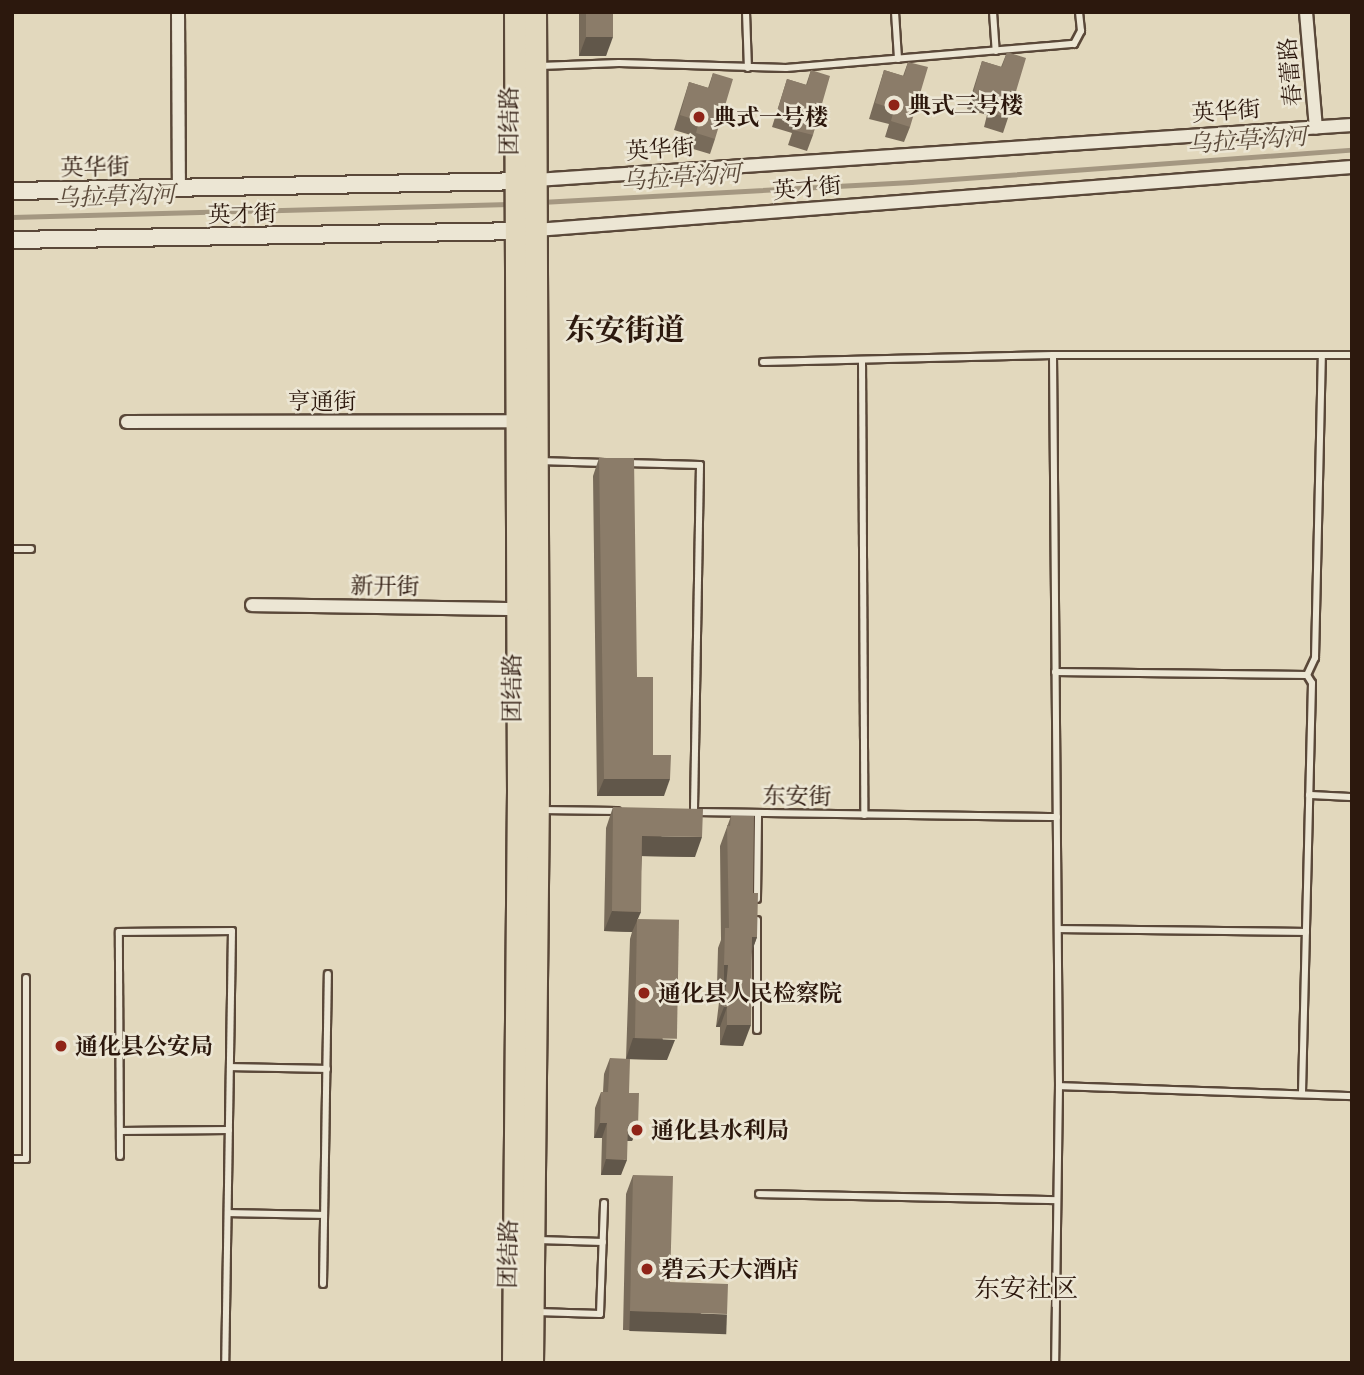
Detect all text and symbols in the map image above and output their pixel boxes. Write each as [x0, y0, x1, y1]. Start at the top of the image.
street label: 春蕾路 [1273, 36, 1307, 108]
street label: 团结路 [495, 87, 523, 155]
place label: 典式三号楼 [908, 91, 1023, 119]
street label: 英华街 [1191, 95, 1261, 127]
marker: 典式三号楼 [886, 97, 902, 113]
place label: 典式一号楼 [713, 103, 828, 131]
marker: 典式一号楼 [691, 109, 707, 125]
water label: 乌拉草沟河 [1186, 121, 1308, 159]
street label: 英华街 [625, 133, 695, 165]
street label: 英华街 [60, 153, 130, 181]
water label: 乌拉草沟河 [620, 158, 742, 196]
street label: 英才街 [771, 171, 843, 205]
water label: 乌拉草沟河 [55, 180, 175, 212]
street label: 英才街 [207, 200, 277, 228]
district label: 东安街道 [565, 312, 685, 348]
street label: 亨通街 [288, 387, 356, 415]
street label: 新开街 [350, 572, 420, 600]
street label: 团结路 [498, 654, 526, 722]
street label: 东安街 [762, 782, 832, 810]
place label: 通化县人民检察院 [658, 979, 842, 1007]
marker: 通化县人民检察院 [636, 985, 652, 1001]
place label: 通化县公安局 [75, 1032, 213, 1060]
marker: 通化县公安局 [53, 1038, 69, 1054]
place label: 通化县水利局 [651, 1116, 789, 1144]
marker: 通化县水利局 [629, 1122, 645, 1138]
street label: 团结路 [494, 1219, 522, 1289]
place label: 碧云天大酒店 [661, 1255, 799, 1283]
marker: 碧云天大酒店 [639, 1261, 655, 1277]
district label: 东安社区 [974, 1273, 1078, 1305]

